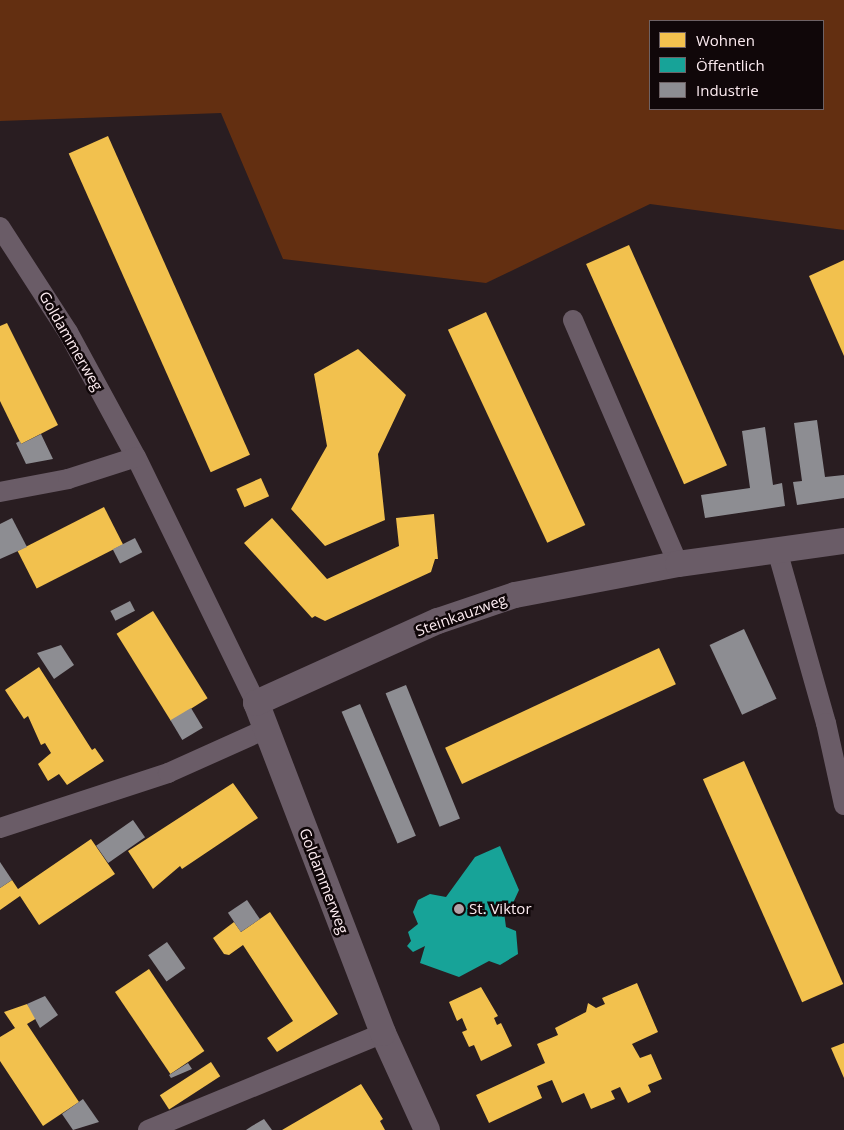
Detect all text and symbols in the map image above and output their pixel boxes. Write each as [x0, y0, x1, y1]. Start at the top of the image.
legend [649, 20, 824, 110]
text: Wohnen [696, 30, 755, 50]
text: Öffentlich [696, 55, 765, 75]
text: Industrie [696, 80, 759, 100]
street label: Goldammerweg [35, 288, 107, 394]
street label: Steinkauzweg [413, 590, 509, 640]
street label: Goldammerweg [296, 826, 352, 936]
place label: St. Viktor [469, 900, 532, 918]
marker: St. Viktor [453, 903, 465, 915]

